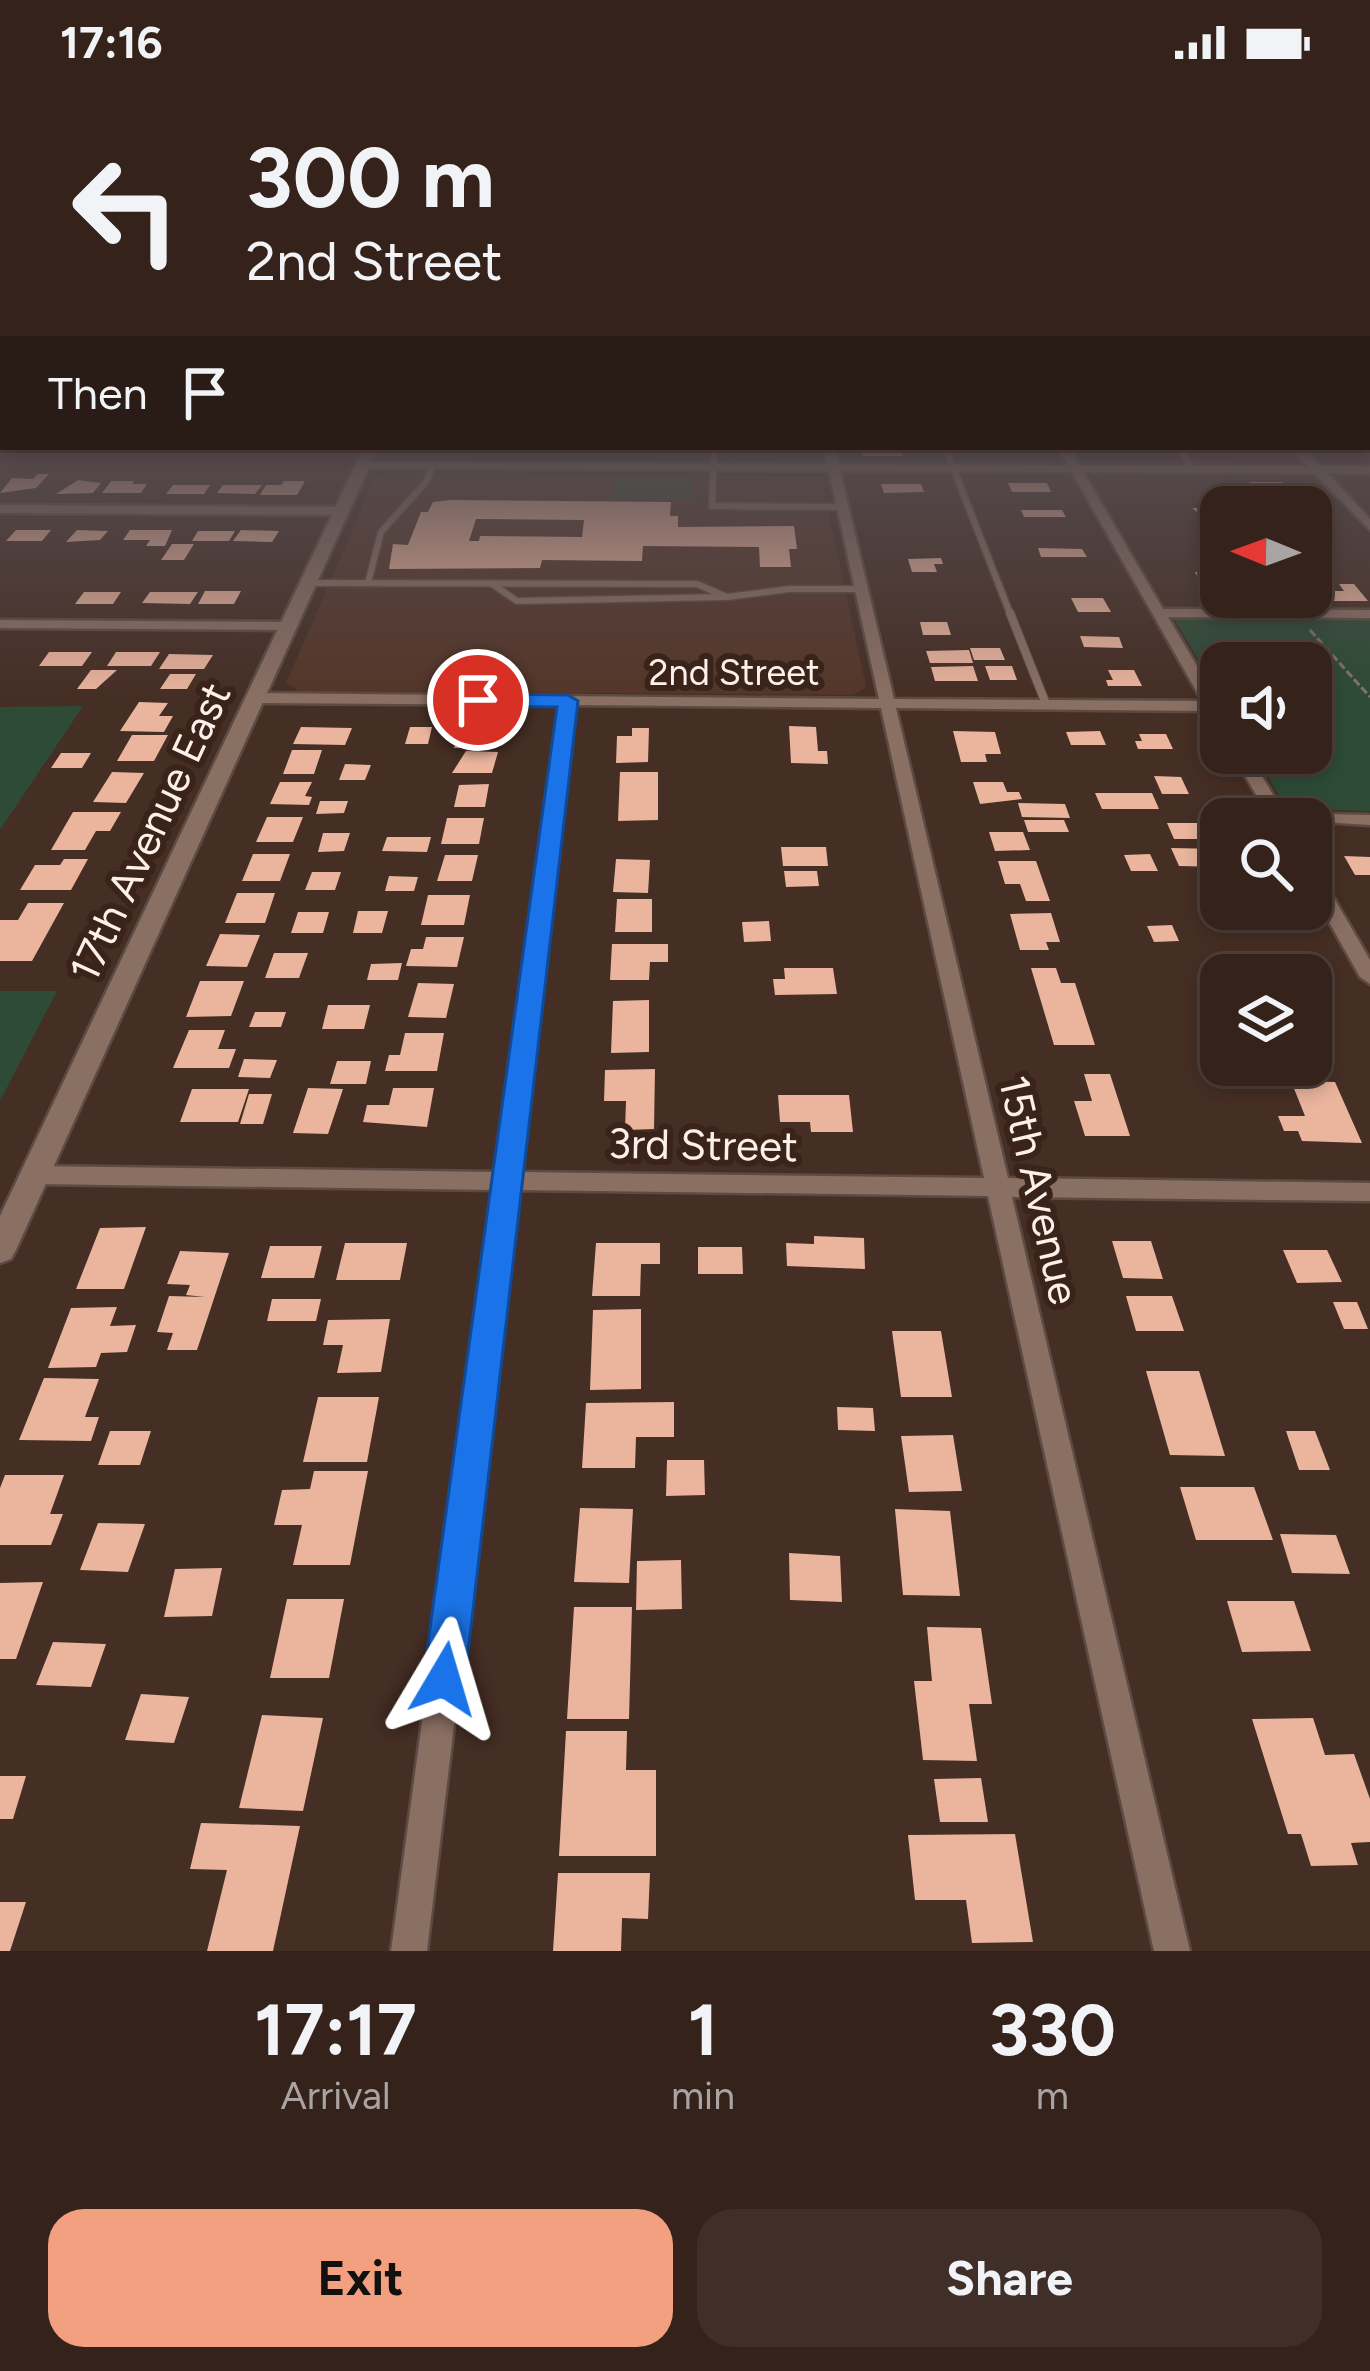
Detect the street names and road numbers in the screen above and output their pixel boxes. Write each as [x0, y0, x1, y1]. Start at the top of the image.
street label: 2nd Street [648, 651, 820, 694]
street label: 17th Avenue East [58, 675, 242, 989]
street label: 15th Avenue [988, 1071, 1090, 1309]
street label: 3rd Street [608, 1118, 798, 1172]

